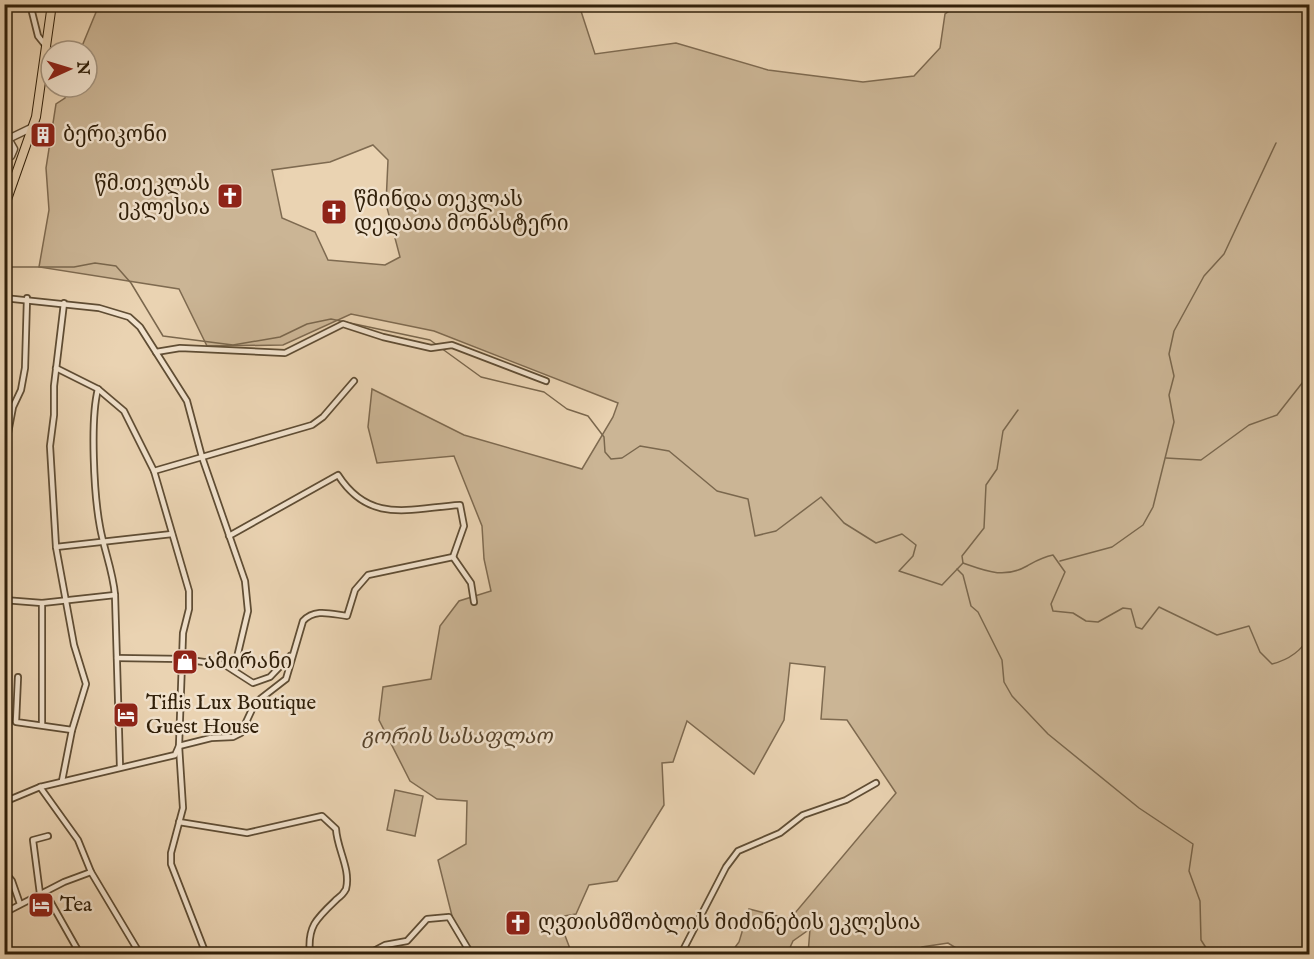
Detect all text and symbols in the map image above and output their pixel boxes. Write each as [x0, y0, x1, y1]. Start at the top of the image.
north arrow [39, 39, 99, 99]
text: N [71, 59, 92, 76]
building icon: ბერიკონი [28, 120, 58, 150]
place label: ბერიკონი [63, 122, 167, 149]
place label: წმ.თეკლას ეკლესია [95, 171, 210, 222]
church icon: წმ.თეკლას ეკლესია [215, 181, 245, 211]
place label: წმინდა თეკლას დედათა მონასტერი [354, 187, 569, 238]
church icon: წმინდა თეკლას დედათა მონასტერი [319, 197, 349, 227]
shop icon: ამირანი [170, 647, 200, 677]
place label: ამირანი [204, 649, 292, 676]
place label: Tiflis Lux Boutique Guest House [146, 690, 316, 741]
hotel icon: Tiflis Lux Boutique Guest House [111, 700, 141, 730]
park label: გორის სასაფლაო [362, 724, 553, 751]
hotel icon: Tea [26, 890, 56, 920]
place label: Tea [60, 892, 93, 919]
church icon: ღვთისმშობლის მიძინების ეკლესია [503, 908, 533, 938]
place label: ღვთისმშობლის მიძინების ეკლესია [538, 910, 921, 937]

